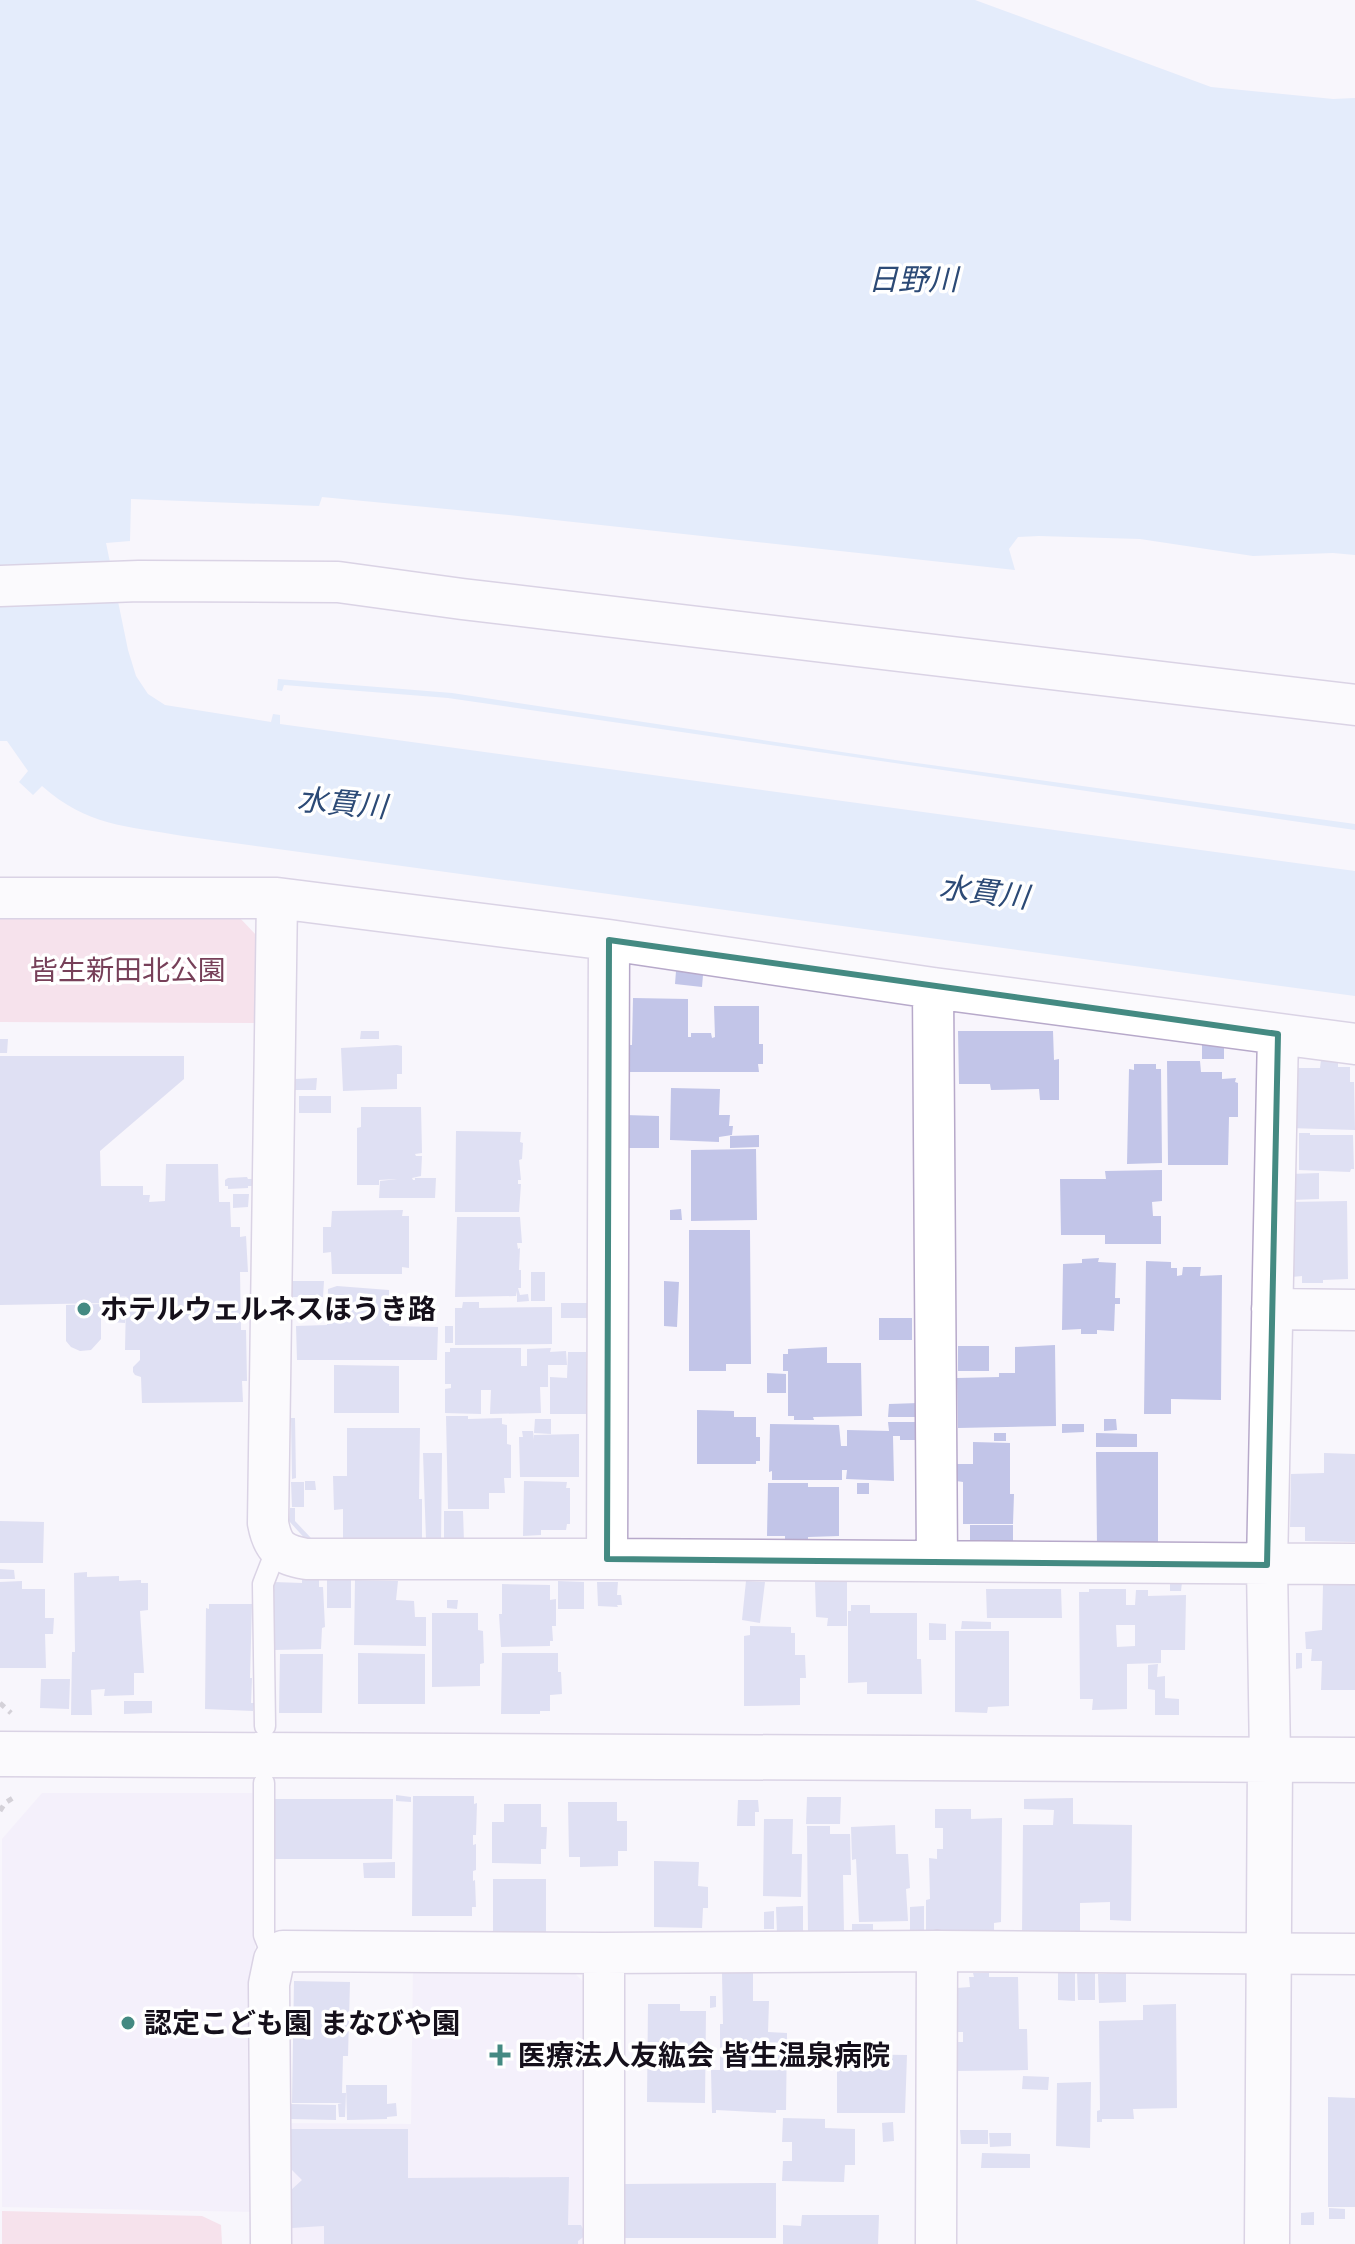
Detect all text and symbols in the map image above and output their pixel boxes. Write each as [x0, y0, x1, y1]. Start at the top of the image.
water label: 日野川 [868, 262, 961, 297]
water label: 水貫川 [296, 782, 391, 825]
water label: 水貫川 [937, 869, 1034, 915]
park label: 皆生新田北公園 [30, 954, 226, 987]
place label: ホテルウェルネスほうき路 [100, 1293, 436, 1326]
marker: ホテルウェルネスほうき路 [75, 1300, 93, 1318]
place label: 認定こども園 まなびや園 [144, 2007, 460, 2040]
marker: 認定こども園 まなびや園 [119, 2014, 137, 2032]
place label: 医療法人友紘会 皆生温泉病院 [518, 2039, 890, 2072]
marker: 医療法人友紘会 皆生温泉病院 [489, 2044, 511, 2066]

